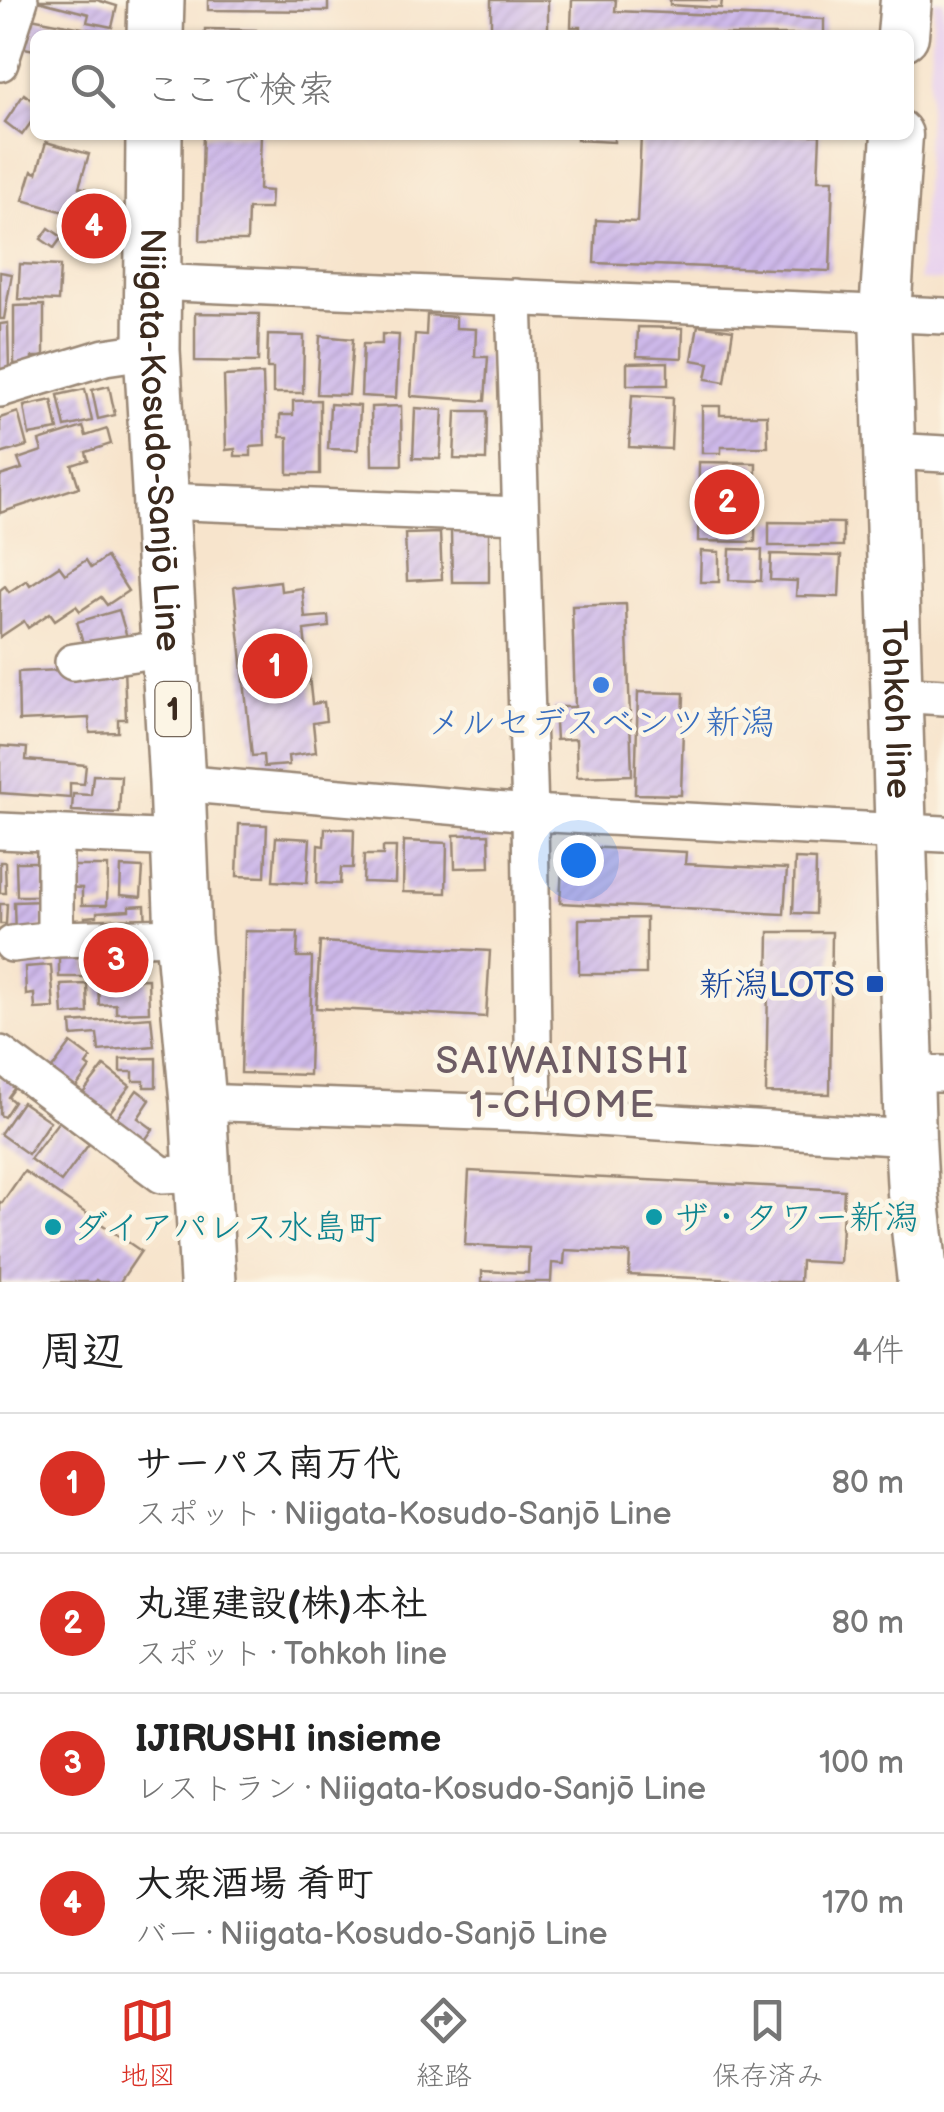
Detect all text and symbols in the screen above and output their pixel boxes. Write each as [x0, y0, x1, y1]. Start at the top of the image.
search box [30, 30, 914, 140]
icon: search [65, 58, 120, 113]
text: ここで検索 [145, 68, 335, 113]
pin: 4 [62, 188, 126, 264]
street label: Niigata-Kosudo-Sanjō Line [129, 228, 189, 653]
pin: 2 [694, 464, 760, 540]
street label: Tohkoh line [871, 620, 920, 799]
pin: 1 [242, 628, 308, 704]
marker: メルセデスベンツ新潟 [590, 674, 612, 696]
road number: 1 [156, 682, 190, 736]
place label: メルセデスベンツ新潟 [427, 702, 775, 745]
your location [553, 835, 604, 886]
pin: 3 [84, 922, 148, 998]
place label: 新潟LOTS [699, 964, 855, 1007]
marker: 新潟LOTS [864, 973, 886, 995]
district label: SAIWAINISHI 1-CHOME [435, 1039, 691, 1128]
place label: ザ・タワー新潟 [674, 1197, 919, 1240]
marker: ザ・タワー新潟 [643, 1206, 665, 1228]
place label: ダイアパレス水島町 [73, 1207, 382, 1250]
marker: ダイアパレス水島町 [42, 1216, 64, 1238]
text: 周辺 [40, 1327, 124, 1378]
text: 4件 [852, 1332, 904, 1371]
text: サーパス南万代 [135, 1442, 401, 1487]
text: 1 [66, 1464, 79, 1503]
text: 80 m [831, 1464, 904, 1503]
text: スポット · Niigata-Kosudo-Sanjō Line [135, 1495, 671, 1534]
text: 丸運建設(株)本社 [135, 1582, 428, 1627]
text: 2 [63, 1604, 82, 1643]
text: 80 m [831, 1604, 904, 1643]
text: スポット · Tohkoh line [135, 1635, 447, 1674]
text: IJIRUSHI insieme [135, 1717, 441, 1762]
text: 3 [63, 1744, 82, 1783]
text: 100 m [819, 1744, 904, 1783]
text: レストラン · Niigata-Kosudo-Sanjō Line [135, 1770, 706, 1809]
text: 大衆酒場 肴町 [135, 1862, 373, 1907]
text: 4 [63, 1884, 82, 1923]
text: 170 m [822, 1884, 904, 1923]
text: バー · Niigata-Kosudo-Sanjō Line [135, 1915, 607, 1954]
tab: 地図 [120, 1993, 176, 2093]
tab: 経路 [416, 1993, 472, 2093]
tab: 保存済み [712, 1993, 824, 2093]

